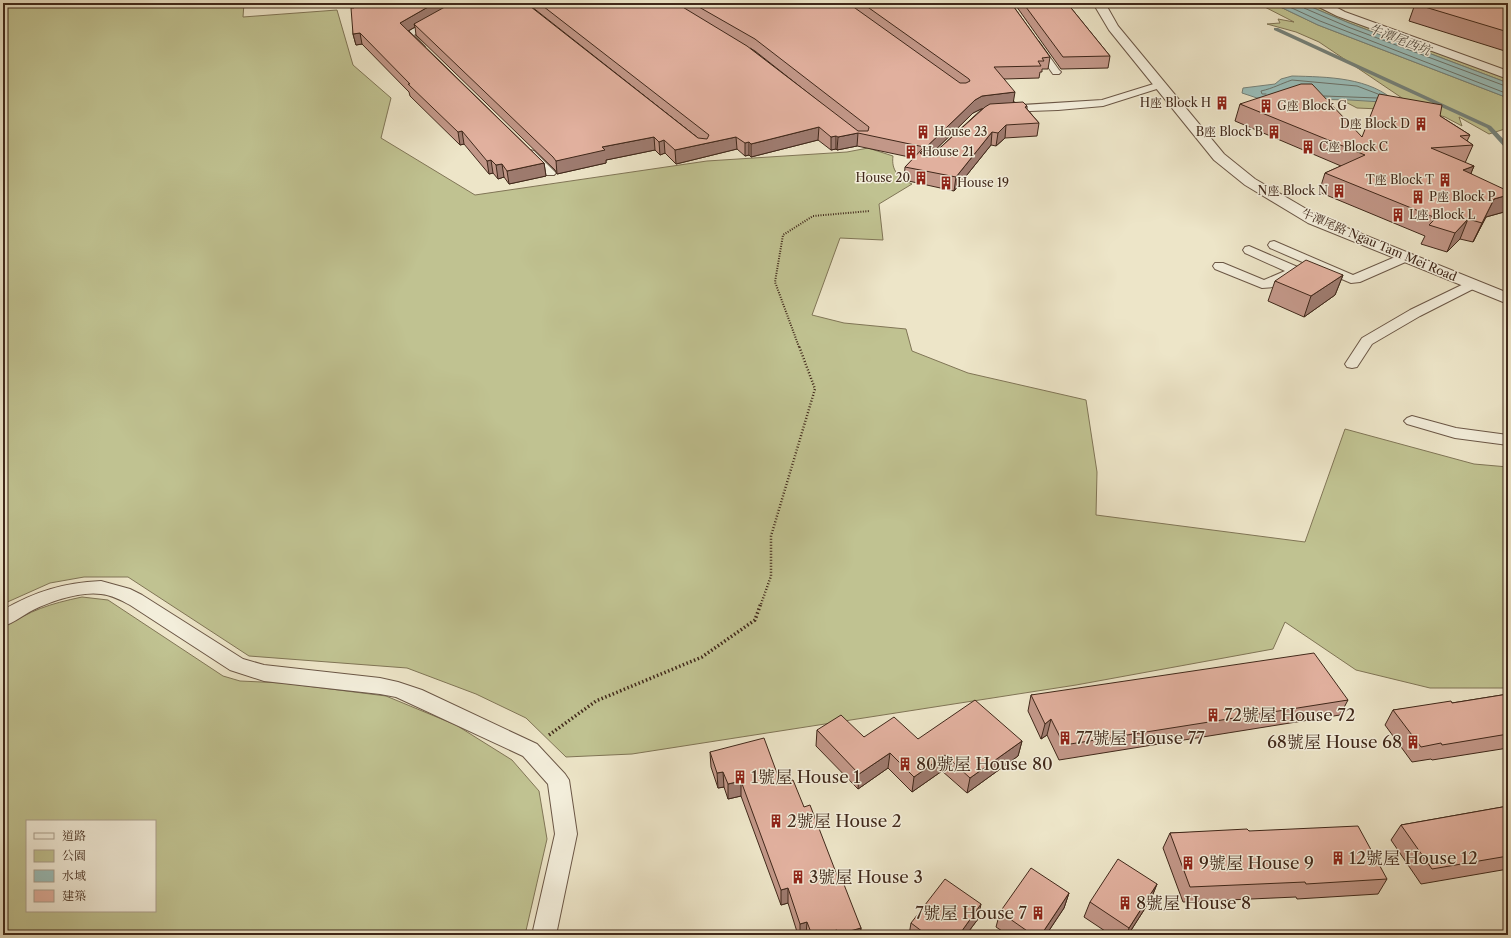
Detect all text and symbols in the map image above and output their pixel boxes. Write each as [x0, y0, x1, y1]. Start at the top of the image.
water label: 牛潭尾西坑 [1367, 20, 1435, 59]
place label: H座 Block H [1140, 95, 1211, 110]
building icon: H座 Block H [1214, 95, 1230, 111]
building icon: G座 Block G [1258, 98, 1274, 114]
place label: G座 Block G [1277, 98, 1347, 113]
place label: D座 Block D [1340, 116, 1410, 131]
building icon: D座 Block D [1413, 116, 1429, 132]
building icon: House 23 [915, 124, 931, 140]
place label: House 23 [934, 124, 987, 139]
place label: B座 Block B [1196, 124, 1263, 139]
building icon: B座 Block B [1266, 124, 1282, 140]
building icon: C座 Block C [1300, 139, 1316, 155]
place label: C座 Block C [1319, 139, 1388, 154]
building icon: House 21 [903, 144, 919, 160]
place label: House 21 [922, 144, 974, 159]
place label: House 20 [856, 170, 910, 185]
building icon: House 20 [913, 170, 929, 186]
place label: T座 Block T [1366, 172, 1434, 187]
building icon: T座 Block T [1437, 172, 1453, 188]
building icon: House 19 [938, 175, 954, 191]
place label: House 19 [957, 175, 1009, 190]
place label: N座 Block N [1258, 183, 1328, 198]
building icon: N座 Block N [1331, 183, 1347, 199]
building icon: P座 Block P [1410, 189, 1426, 205]
place label: P座 Block P [1429, 189, 1496, 204]
street label: 牛潭尾路 Ngau Tam Mei Road [1299, 205, 1460, 284]
building icon: L座 Block L [1390, 207, 1406, 223]
place label: L座 Block L [1409, 207, 1475, 222]
place label: 72號屋 House 72 [1224, 705, 1356, 725]
building icon: 72號屋 House 72 [1205, 707, 1221, 723]
place label: 77號屋 House 77 [1076, 728, 1205, 748]
building icon: 77號屋 House 77 [1057, 730, 1073, 746]
place label: 68號屋 House 68 [1267, 732, 1402, 752]
building icon: 68號屋 House 68 [1405, 734, 1421, 750]
place label: 80號屋 House 80 [916, 754, 1053, 774]
building icon: 80號屋 House 80 [897, 756, 913, 772]
place label: 1號屋 House 1 [751, 767, 860, 787]
building icon: 1號屋 House 1 [732, 769, 748, 785]
place label: 2號屋 House 2 [787, 811, 902, 831]
building icon: 2號屋 House 2 [768, 813, 784, 829]
legend [26, 820, 156, 912]
text: 道路 [62, 828, 86, 843]
text: 公園 [62, 848, 86, 863]
place label: 12號屋 House 12 [1349, 848, 1478, 868]
building icon: 12號屋 House 12 [1330, 850, 1346, 866]
place label: 9號屋 House 9 [1199, 853, 1314, 873]
building icon: 9號屋 House 9 [1180, 855, 1196, 871]
place label: 3號屋 House 3 [809, 867, 923, 887]
text: 水域 [62, 868, 86, 883]
building icon: 3號屋 House 3 [790, 869, 806, 885]
text: 建築 [62, 888, 86, 903]
place label: 8號屋 House 8 [1136, 893, 1251, 913]
building icon: 8號屋 House 8 [1117, 895, 1133, 911]
place label: 7號屋 House 7 [915, 903, 1028, 923]
building icon: 7號屋 House 7 [1030, 905, 1046, 921]

